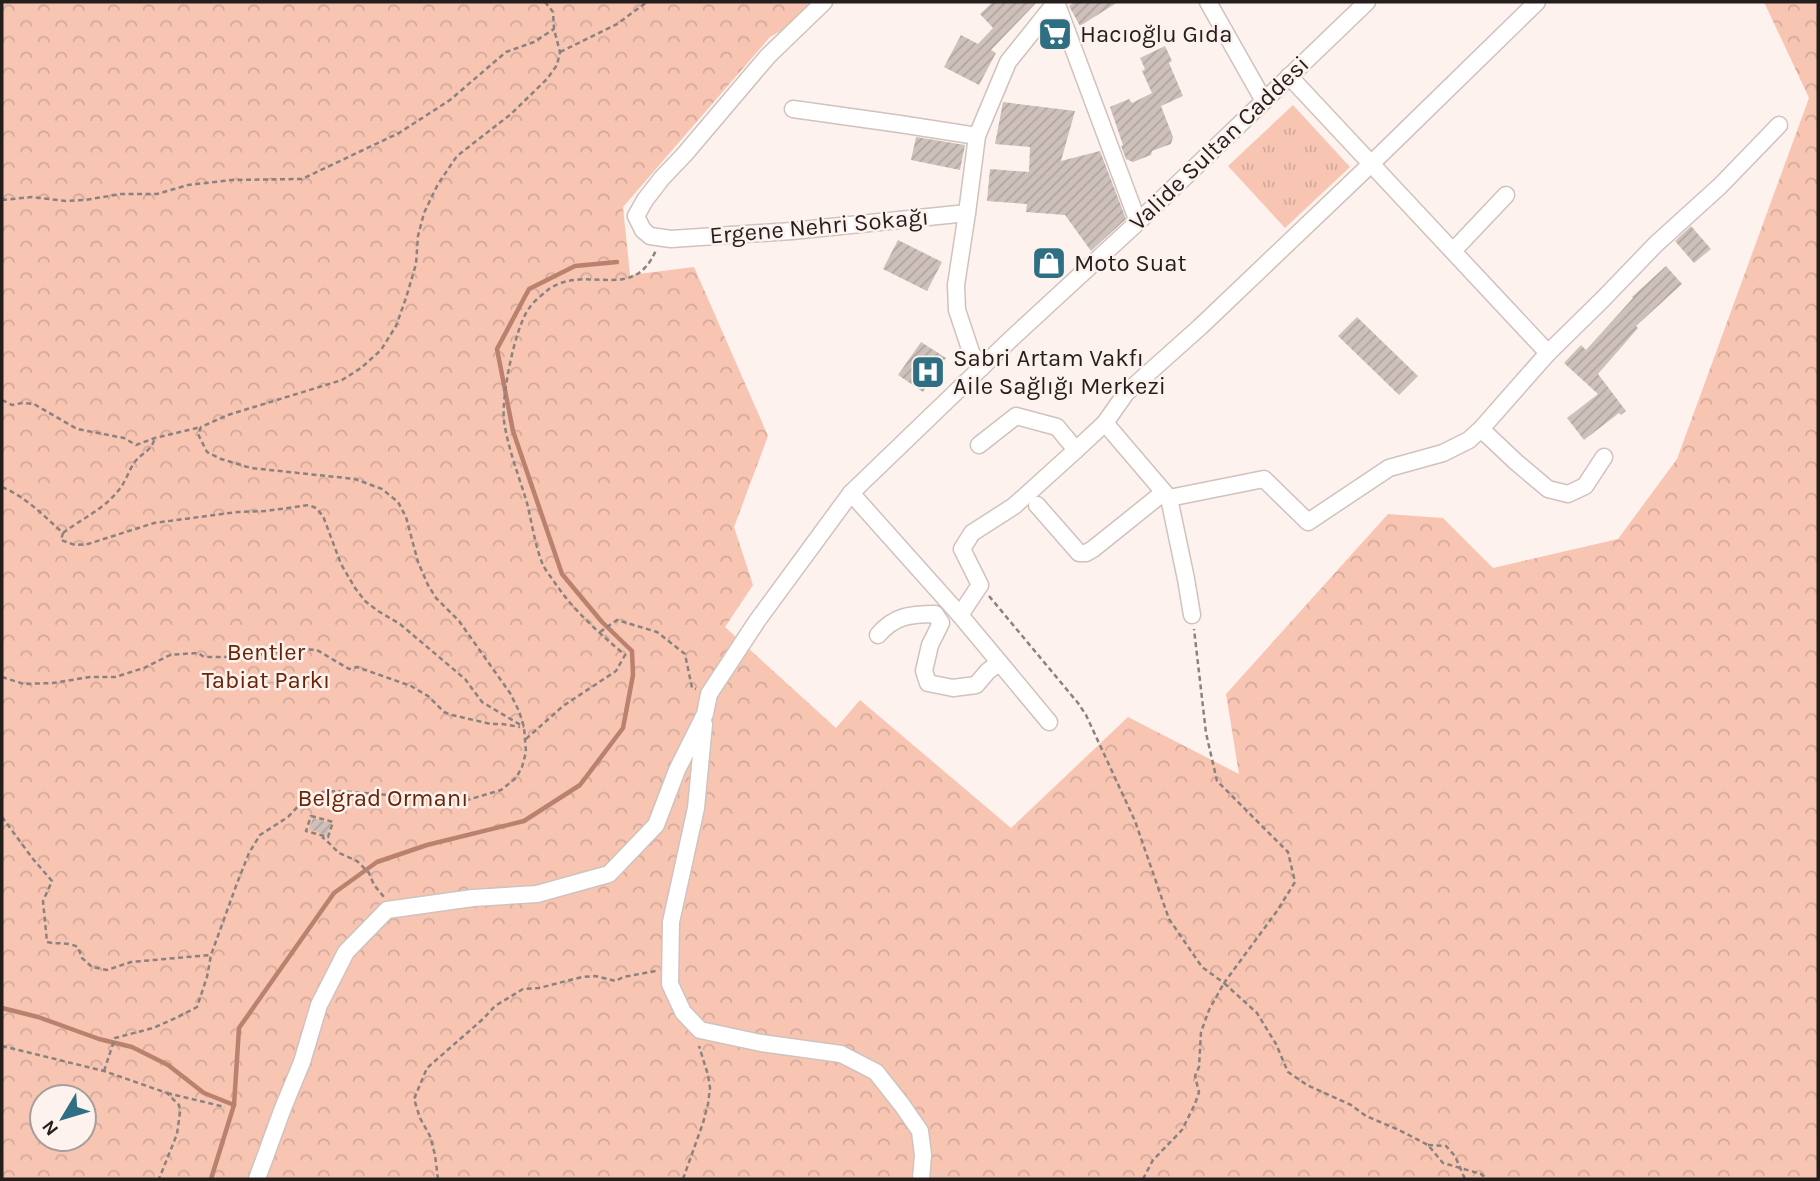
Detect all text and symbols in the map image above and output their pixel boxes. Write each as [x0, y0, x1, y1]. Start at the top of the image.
supermarket icon: Hacıoğlu Gıda [1036, 15, 1074, 53]
place label: Hacıoğlu Gıda [1080, 20, 1232, 48]
street label: Valide Sultan Caddesi [1123, 50, 1315, 236]
street label: Ergene Nehri Sokağı [708, 202, 930, 250]
shop icon: Moto Suat [1030, 244, 1068, 282]
place label: Moto Suat [1074, 249, 1187, 277]
place label: Sabri Artam Vakfı Aile Sağlığı Merkezi [953, 344, 1166, 400]
hospital icon: Sabri Artam Vakfı Aile Sağlığı Merkezi [909, 353, 947, 391]
park label: Bentler Tabiat Parkı [202, 638, 330, 694]
park label: Belgrad Ormanı [298, 784, 468, 812]
north arrow [28, 1083, 98, 1153]
text: N [38, 1116, 63, 1140]

